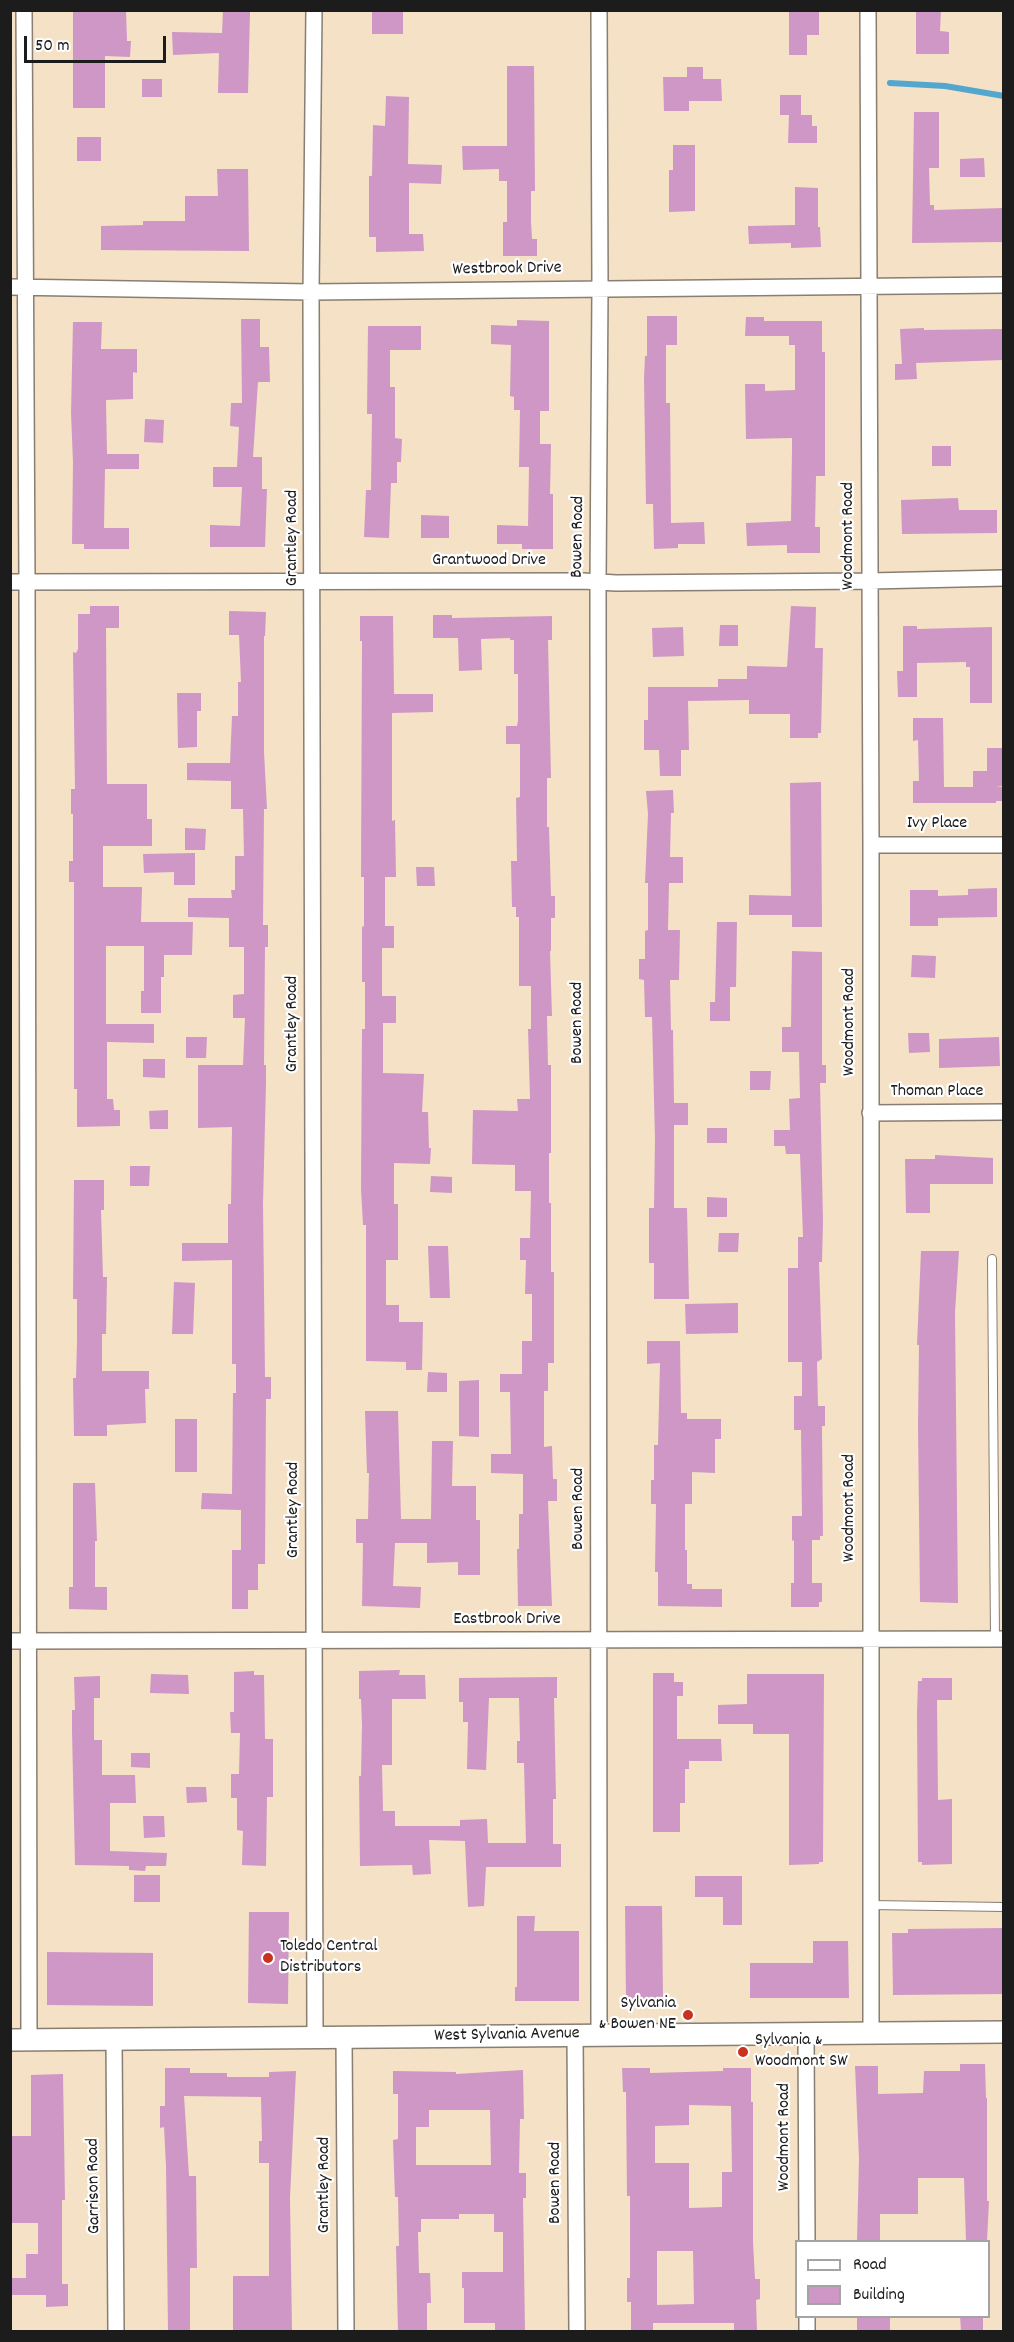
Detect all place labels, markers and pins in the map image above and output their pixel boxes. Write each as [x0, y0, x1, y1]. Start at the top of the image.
place label: Toledo Central Distributors [280, 1937, 378, 1980]
marker: Toledo Central Distributors [261, 1951, 275, 1965]
place label: Sylvania & Bowen NE [598, 1994, 676, 2036]
marker: Sylvania & Bowen NE [681, 2008, 695, 2022]
place label: Sylvania & Woodmont SW [755, 2031, 848, 2074]
marker: Sylvania & Woodmont SW [736, 2045, 750, 2059]

